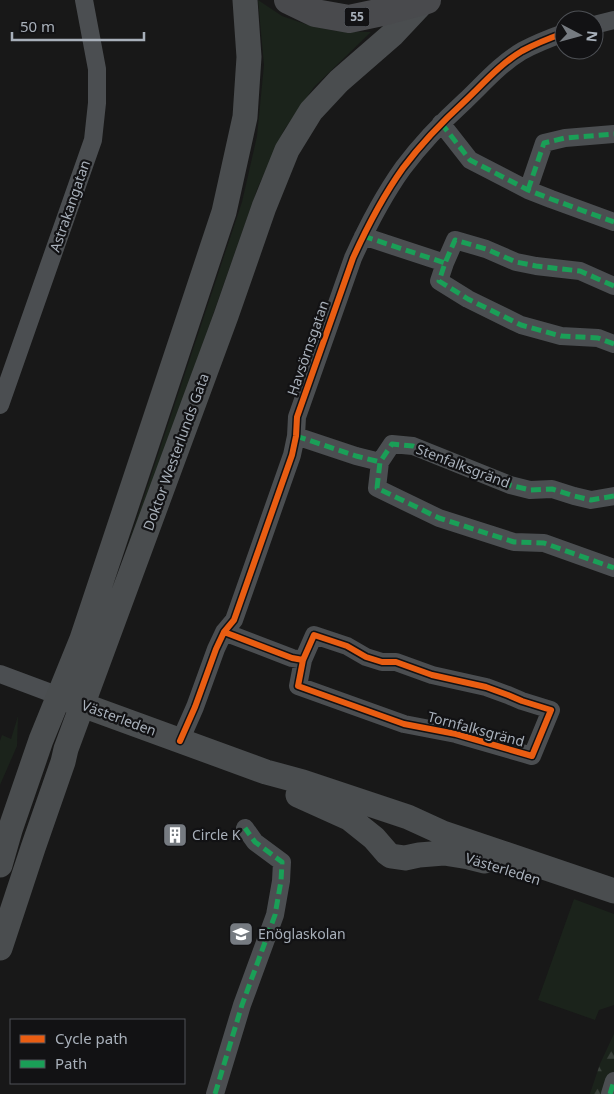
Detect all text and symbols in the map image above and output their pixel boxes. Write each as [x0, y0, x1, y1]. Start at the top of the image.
road number: 55 [344, 8, 370, 26]
scale bar [12, 10, 145, 42]
north arrow [554, 10, 604, 60]
text: 50 m [20, 16, 55, 36]
text: N [582, 30, 602, 43]
street label: Astrakangatan [45, 157, 94, 254]
street label: Havsörnsgatan [282, 298, 333, 398]
street label: Doktor Westerlunds Gata [138, 371, 213, 533]
street label: Stenfalksgränd [414, 439, 513, 492]
street label: Västerleden [79, 695, 159, 740]
street label: Tornfalksgränd [426, 706, 527, 751]
building icon: Circle K [162, 822, 188, 848]
place label: Circle K [192, 825, 241, 844]
street label: Västerleden [463, 848, 543, 889]
school or university icon: Enöglaskolan [228, 921, 254, 947]
place label: Enöglaskolan [258, 924, 346, 943]
legend [10, 1019, 185, 1084]
text: Cycle path [55, 1028, 128, 1048]
text: Path [55, 1053, 87, 1073]

